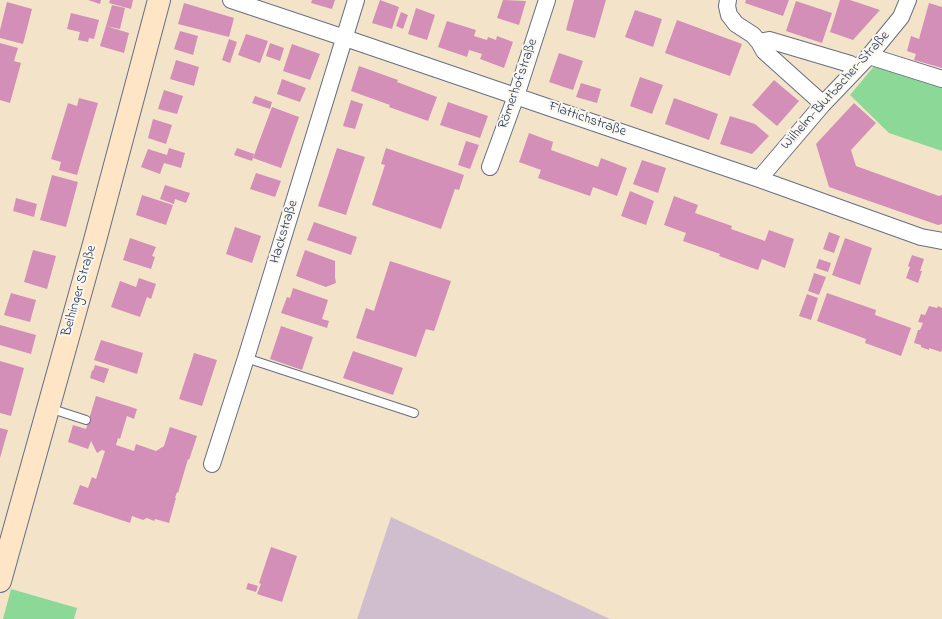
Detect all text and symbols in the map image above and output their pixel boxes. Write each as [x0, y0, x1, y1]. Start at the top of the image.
street label: Wilhelm-Blutbacher-Straße [778, 28, 894, 154]
street label: Römerhofstraße [496, 37, 542, 131]
street label: Flattichstraße [546, 99, 628, 141]
street label: Hackstraße [267, 198, 303, 266]
street label: Beihinger Straße [59, 244, 101, 338]

